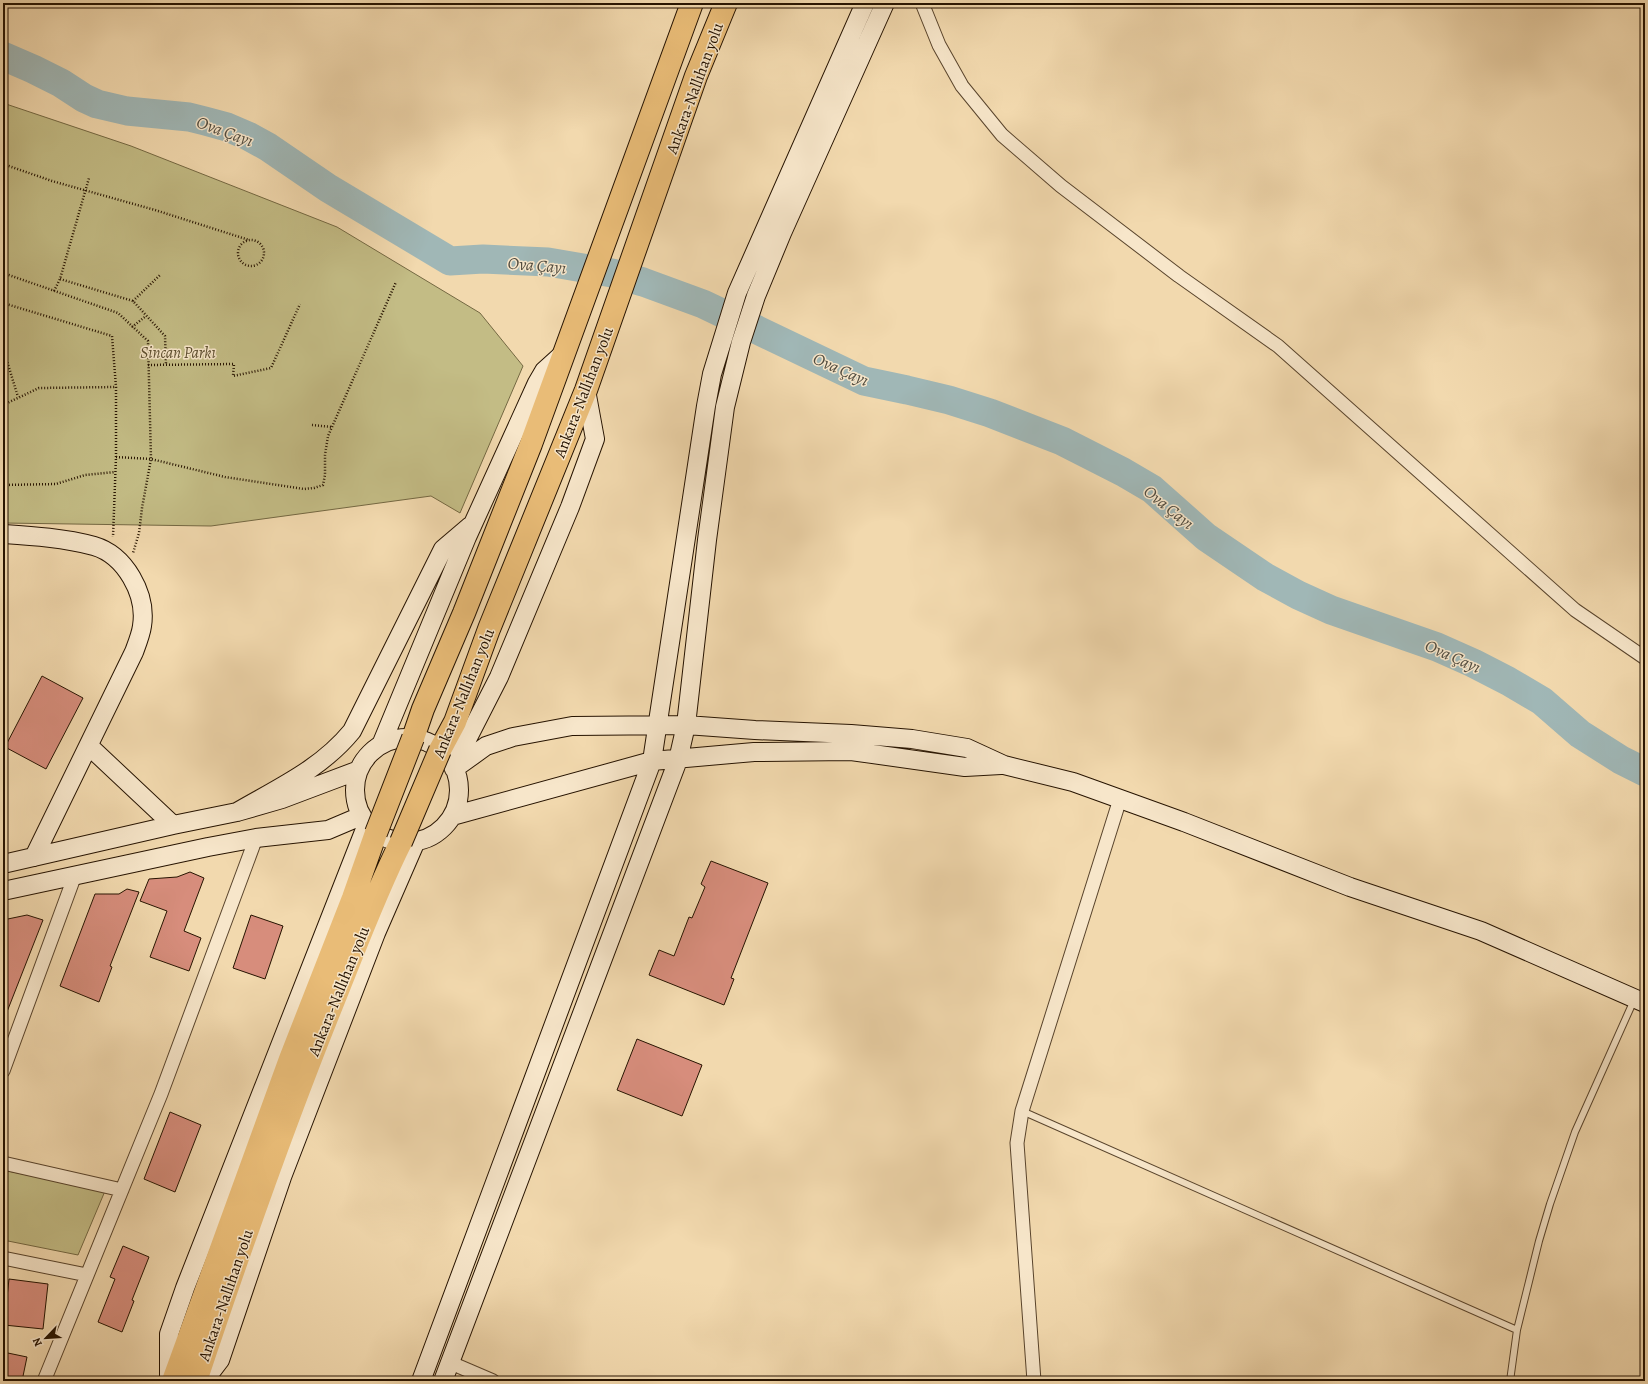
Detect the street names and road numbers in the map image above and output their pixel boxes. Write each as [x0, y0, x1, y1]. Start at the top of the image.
street label: Ankara-Nallıhan yolu [661, 19, 729, 158]
street label: Ankara-Nallıhan yolu [549, 324, 619, 462]
street label: Ankara-Nallıhan yolu [427, 625, 500, 762]
street label: Ankara-Nallıhan yolu [302, 923, 375, 1060]
street label: Ankara-Nallıhan yolu [193, 1226, 259, 1365]

